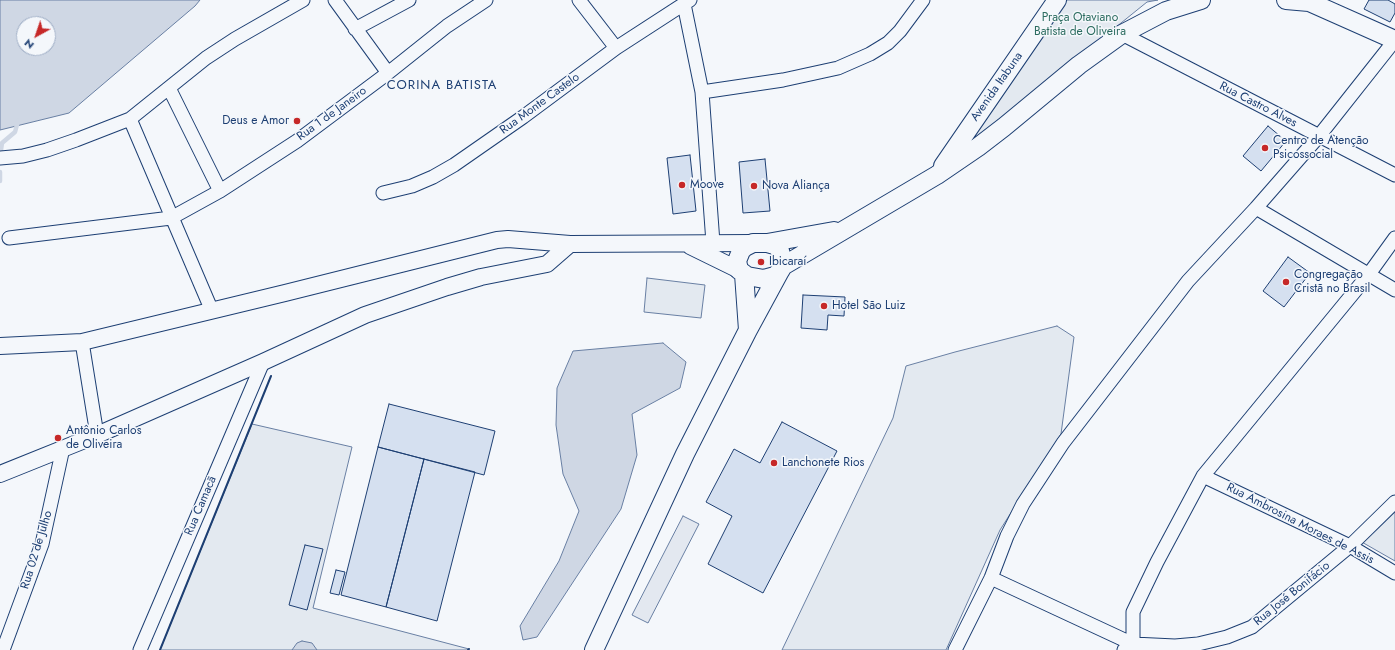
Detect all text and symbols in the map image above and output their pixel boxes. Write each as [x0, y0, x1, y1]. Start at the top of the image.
park label: Praça Otaviano Batista de Oliveira [1034, 11, 1126, 39]
north arrow [16, 16, 56, 56]
text: N [20, 35, 37, 53]
street label: Avenida Itabuna [968, 50, 1026, 124]
street label: Rua Monte Castelo [497, 70, 583, 138]
district label: CORINA BATISTA [387, 78, 497, 94]
street label: Rua Castro Alves [1217, 79, 1299, 131]
street label: Rua 1 de Janeiro [294, 84, 370, 144]
place label: Deus e Amor [222, 114, 289, 128]
marker: Deus e Amor [292, 116, 302, 126]
place label: Centro de Atenção Psicossocial [1273, 134, 1369, 162]
marker: Centro de Atenção Psicossocial [1260, 143, 1270, 153]
place label: Moove [690, 178, 724, 192]
place label: Nova Aliança [762, 179, 830, 193]
marker: Moove [677, 180, 687, 190]
marker: Nova Aliança [749, 181, 759, 191]
place label: Ibicaraí [769, 255, 806, 269]
marker: Ibicaraí [756, 257, 766, 267]
place label: Congregação Cristã no Brasil [1294, 268, 1370, 296]
marker: Congregação Cristã no Brasil [1281, 277, 1291, 287]
place label: Hotel São Luiz [832, 299, 905, 313]
marker: Hotel São Luiz [819, 301, 829, 311]
place label: Antônio Carlos de Oliveira [66, 424, 141, 452]
marker: Antônio Carlos de Oliveira [53, 433, 63, 443]
place label: Lanchonete Rios [782, 456, 864, 470]
marker: Lanchonete Rios [769, 458, 779, 468]
street label: Rua Camacã [182, 474, 220, 538]
street label: Rua Ambrosina Moraes de Assis [1224, 480, 1376, 568]
street label: Rua 02 de Julho [18, 509, 56, 591]
street label: Rua José Bonifácio [1251, 559, 1333, 629]

